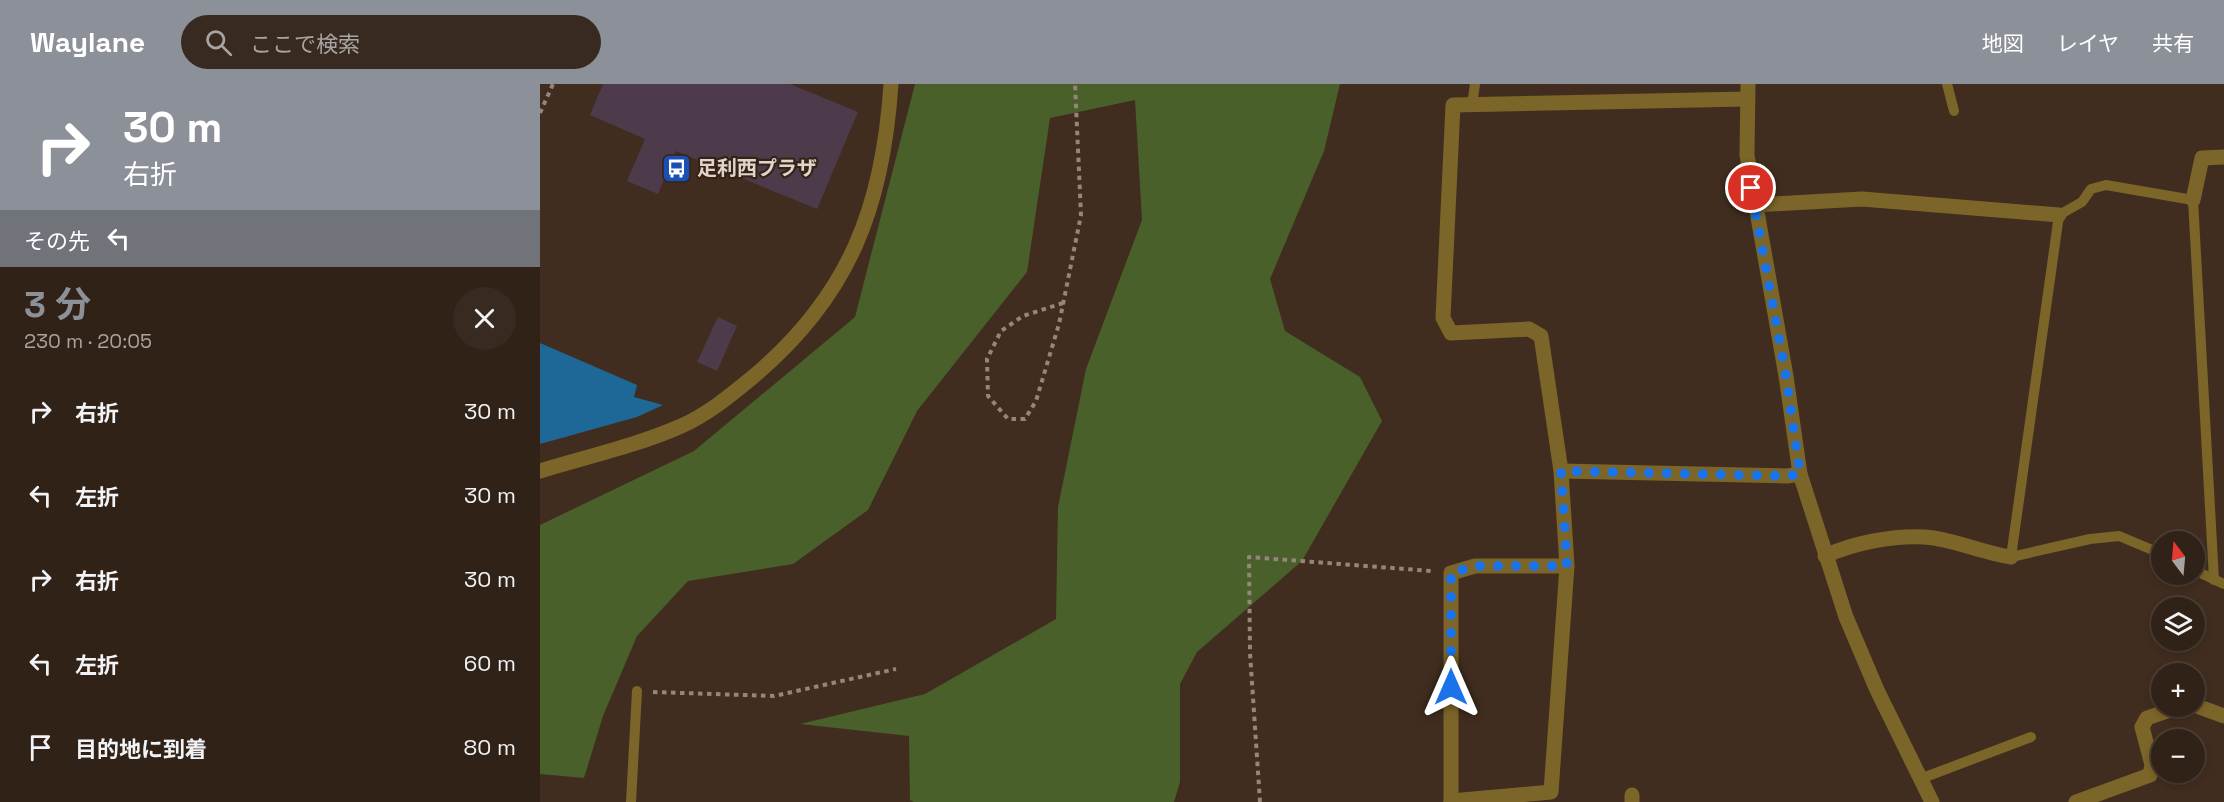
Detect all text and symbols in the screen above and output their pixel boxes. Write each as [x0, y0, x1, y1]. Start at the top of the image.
search box [181, 15, 601, 69]
text: Waylane [30, 24, 145, 60]
icon: search [202, 26, 235, 59]
text: ここで検索 [250, 30, 360, 58]
text: 地図 [1982, 30, 2024, 57]
text: レイヤ [2057, 30, 2119, 57]
text: 共有 [2152, 30, 2194, 57]
text: 30 m [123, 101, 222, 154]
icon: right [24, 108, 102, 186]
bus stop icon: 足利西プラザ [660, 152, 692, 184]
place label: 足利西プラザ [697, 155, 817, 181]
text: 右折 [123, 157, 177, 192]
pin [1725, 162, 1776, 213]
icon: arrive [1734, 171, 1767, 204]
icon: left [102, 222, 135, 255]
text: その先 [24, 227, 90, 255]
text: 3 分 [24, 282, 91, 328]
button: close [453, 287, 516, 350]
text: 230 m · 20:05 [24, 328, 152, 354]
icon: right [24, 395, 57, 428]
text: 30 m [464, 397, 516, 425]
text: 右折 [75, 399, 119, 427]
icon: left [24, 479, 57, 512]
text: 30 m [464, 481, 516, 509]
text: 左折 [75, 483, 119, 511]
north arrow [2151, 531, 2205, 585]
map controls [2151, 531, 2205, 783]
icon: right [24, 563, 57, 596]
text: 30 m [464, 565, 516, 593]
text: 右折 [75, 567, 119, 595]
button: layers [2151, 597, 2205, 651]
icon: left [24, 647, 57, 680]
text: 60 m [464, 649, 516, 677]
text: 左折 [75, 651, 119, 679]
position arrow [1419, 655, 1483, 719]
button: + [2151, 663, 2205, 717]
button: − [2151, 729, 2205, 783]
icon: arrive [24, 731, 57, 764]
text: 80 m [464, 733, 516, 761]
text: 目的地に到着 [75, 735, 207, 763]

